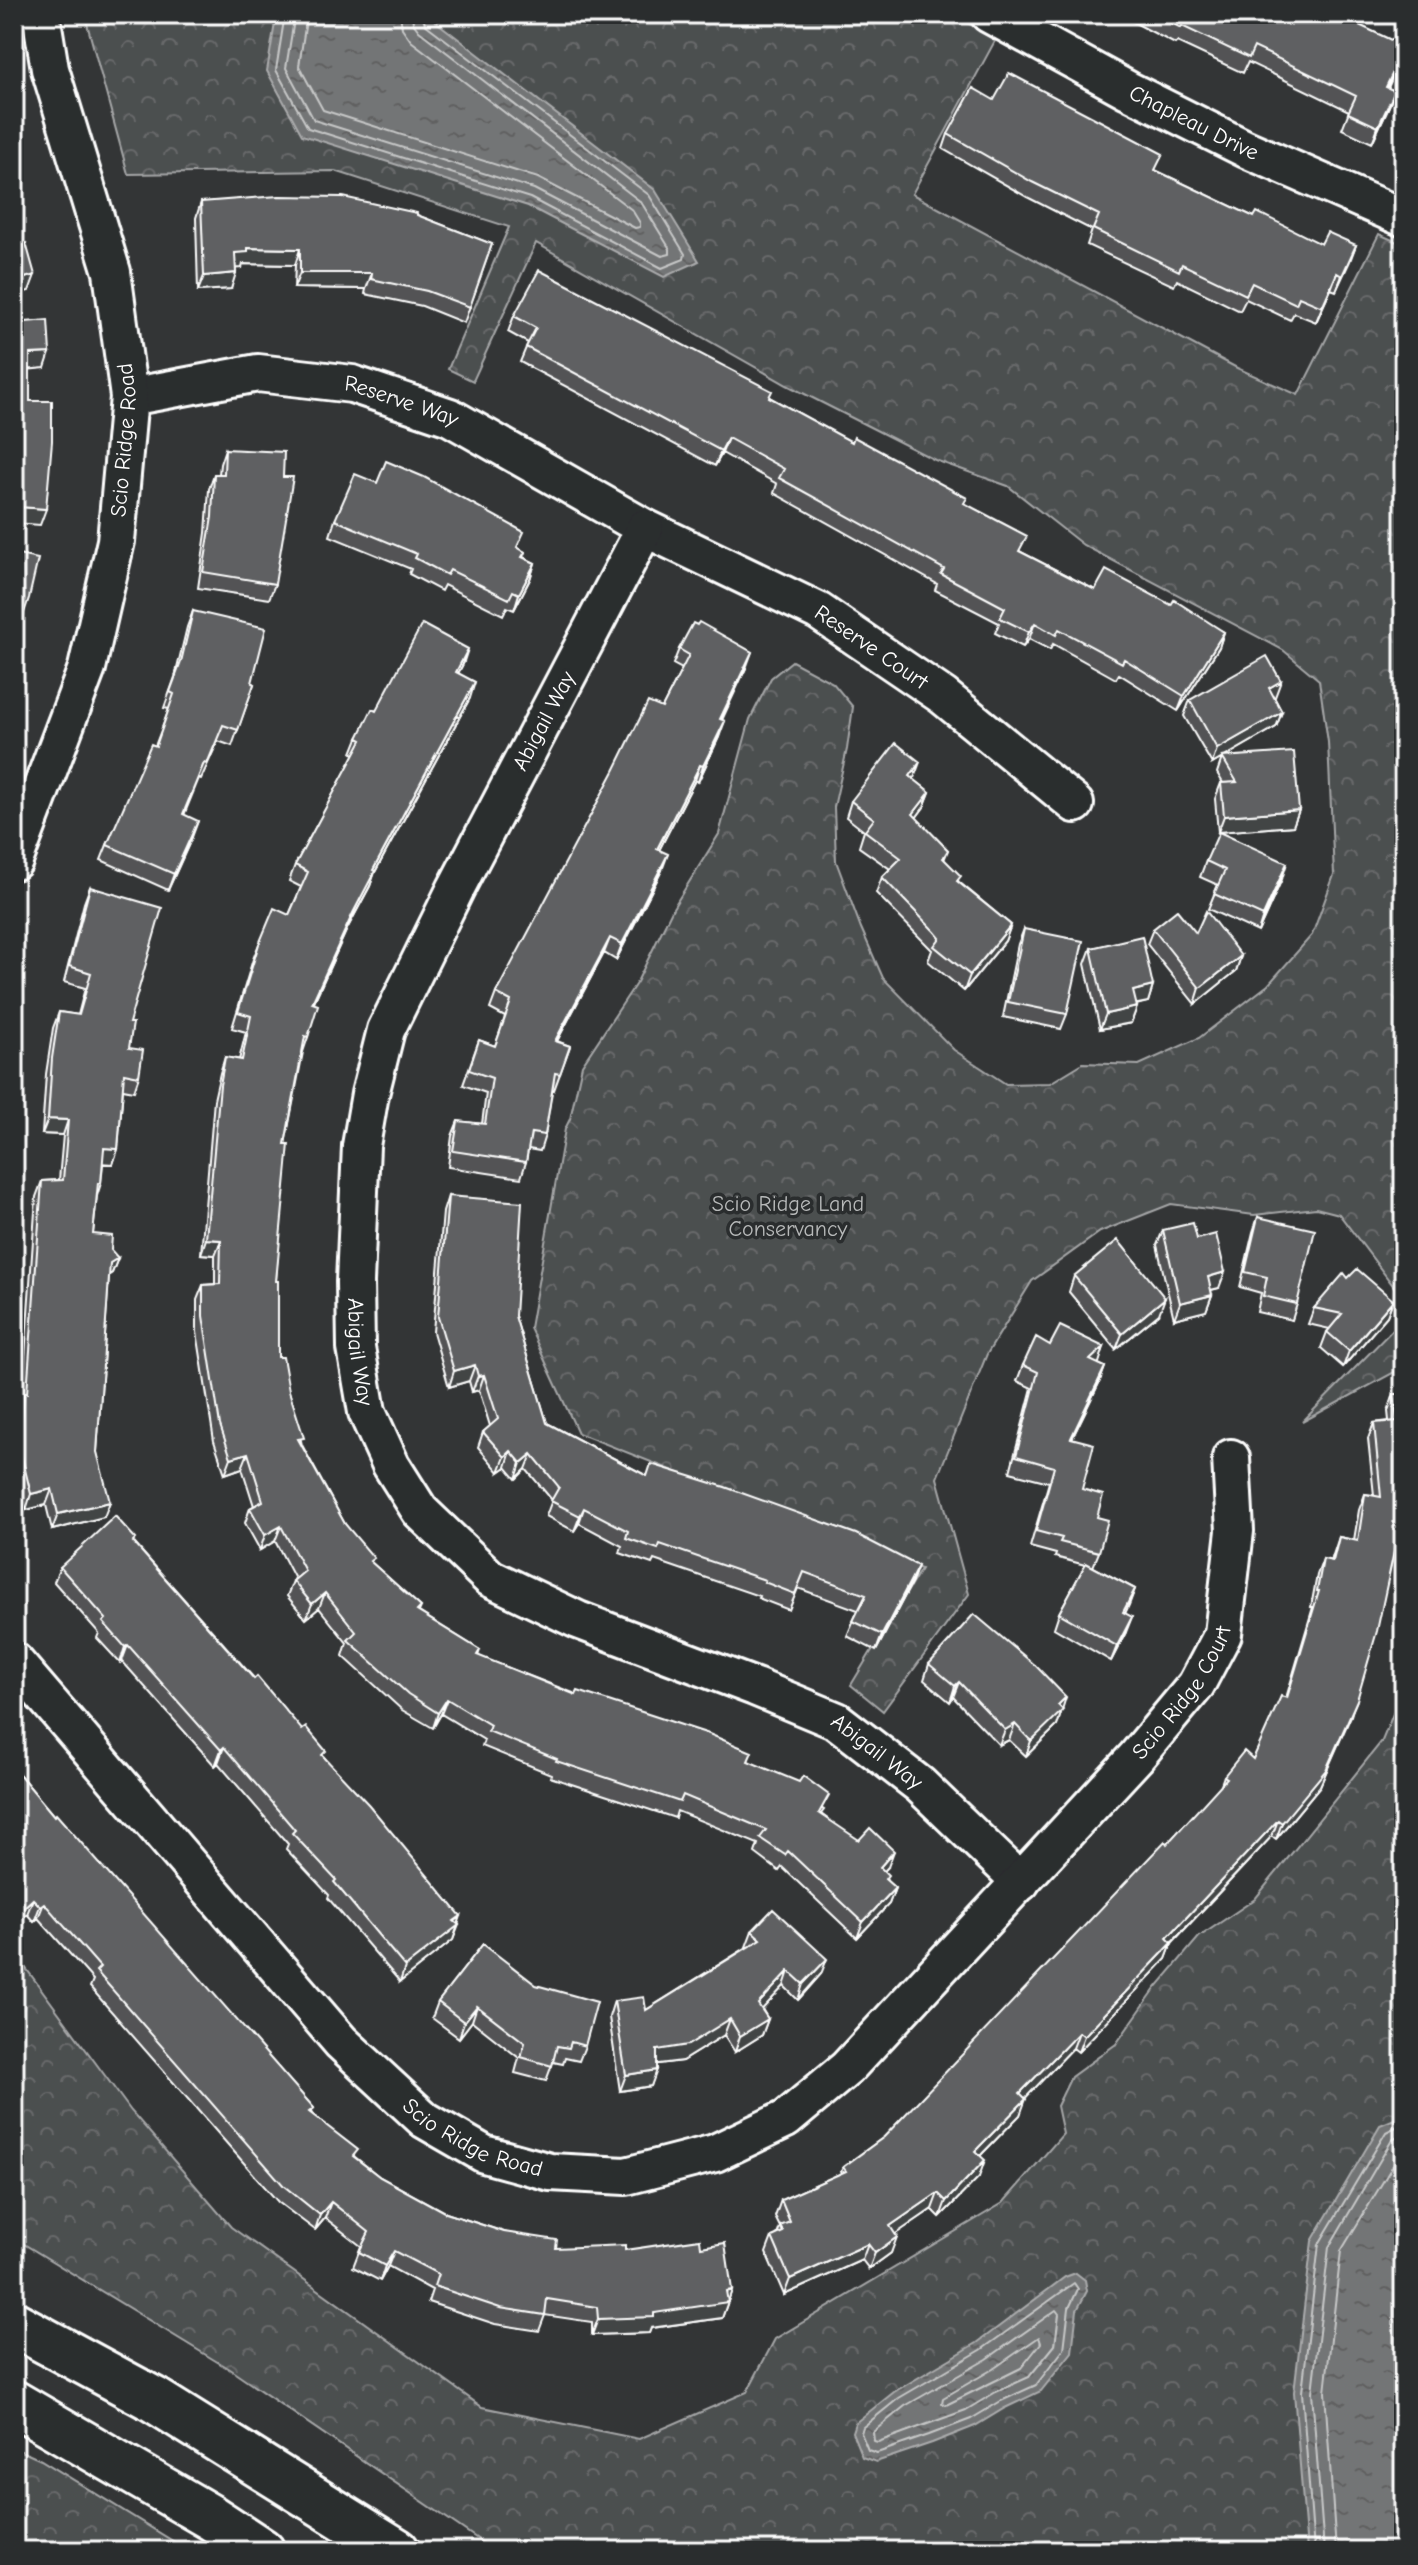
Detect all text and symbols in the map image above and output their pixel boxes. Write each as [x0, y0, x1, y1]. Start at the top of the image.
street label: Chapleau Drive [1125, 80, 1263, 166]
street label: Scio Ridge Road [105, 362, 142, 518]
street label: Reserve Way [343, 370, 464, 432]
street label: Reserve Court [810, 600, 934, 695]
street label: Abigail Way [507, 667, 581, 775]
park label: Scio Ridge Land Conservancy [712, 1191, 864, 1242]
street label: Abigail Way [342, 1298, 379, 1408]
street label: Scio Ridge Court [1127, 1624, 1237, 1765]
street label: Abigail Way [826, 1708, 928, 1795]
street label: Scio Ridge Road [397, 2093, 546, 2182]

